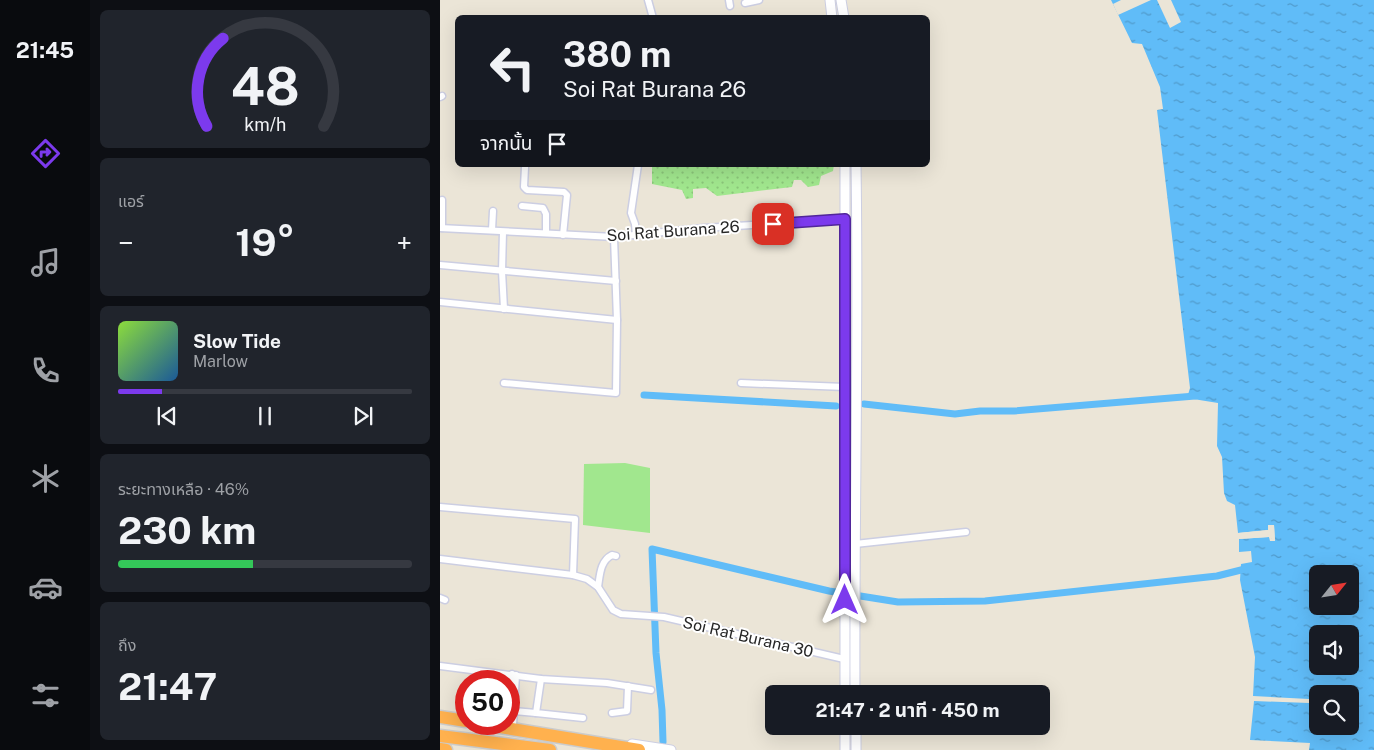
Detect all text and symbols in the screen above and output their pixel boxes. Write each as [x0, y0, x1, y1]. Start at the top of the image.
text: 380 m [563, 34, 671, 75]
icon: left [480, 35, 545, 100]
text: 21:45 [16, 37, 74, 63]
text: 48 [230, 56, 300, 117]
text: Soi Rat Burana 26 [563, 76, 746, 102]
text: km/h [244, 114, 286, 135]
icon: arrive [543, 130, 571, 158]
text: จากนั้น [480, 132, 533, 154]
icon: directions [28, 136, 63, 171]
text: แอร์ [118, 192, 144, 211]
pin [752, 203, 794, 245]
icon: arrive [759, 210, 787, 238]
street label: Soi Rat Burana 26 [606, 217, 740, 245]
text: 19° [235, 220, 295, 265]
text: − [118, 226, 134, 259]
text: + [396, 226, 412, 259]
icon: music [28, 245, 63, 280]
text: Slow Tide [193, 330, 281, 352]
text: Marlow [193, 352, 248, 371]
icon: phone [28, 353, 63, 388]
icon: previous [153, 402, 181, 430]
icon: pause [251, 402, 279, 430]
icon: next [349, 402, 377, 430]
icon: climate [28, 461, 63, 496]
text: ระยะทางเหลือ · 46% [118, 480, 249, 499]
text: 230 km [118, 508, 256, 553]
north arrow [1309, 565, 1359, 615]
map controls [1309, 565, 1359, 735]
icon: car [28, 570, 63, 605]
position arrow [818, 573, 870, 625]
street label: Soi Rat Burana 30 [681, 613, 815, 661]
button: sound [1309, 625, 1359, 675]
text: ถึง [118, 636, 136, 655]
text: 21:47 [118, 664, 217, 709]
speed limit sign: 50 [455, 670, 520, 735]
icon: filters [28, 678, 63, 713]
button: search [1309, 685, 1359, 735]
text: 21:47 · 2 นาที · 450 m [815, 699, 1000, 721]

